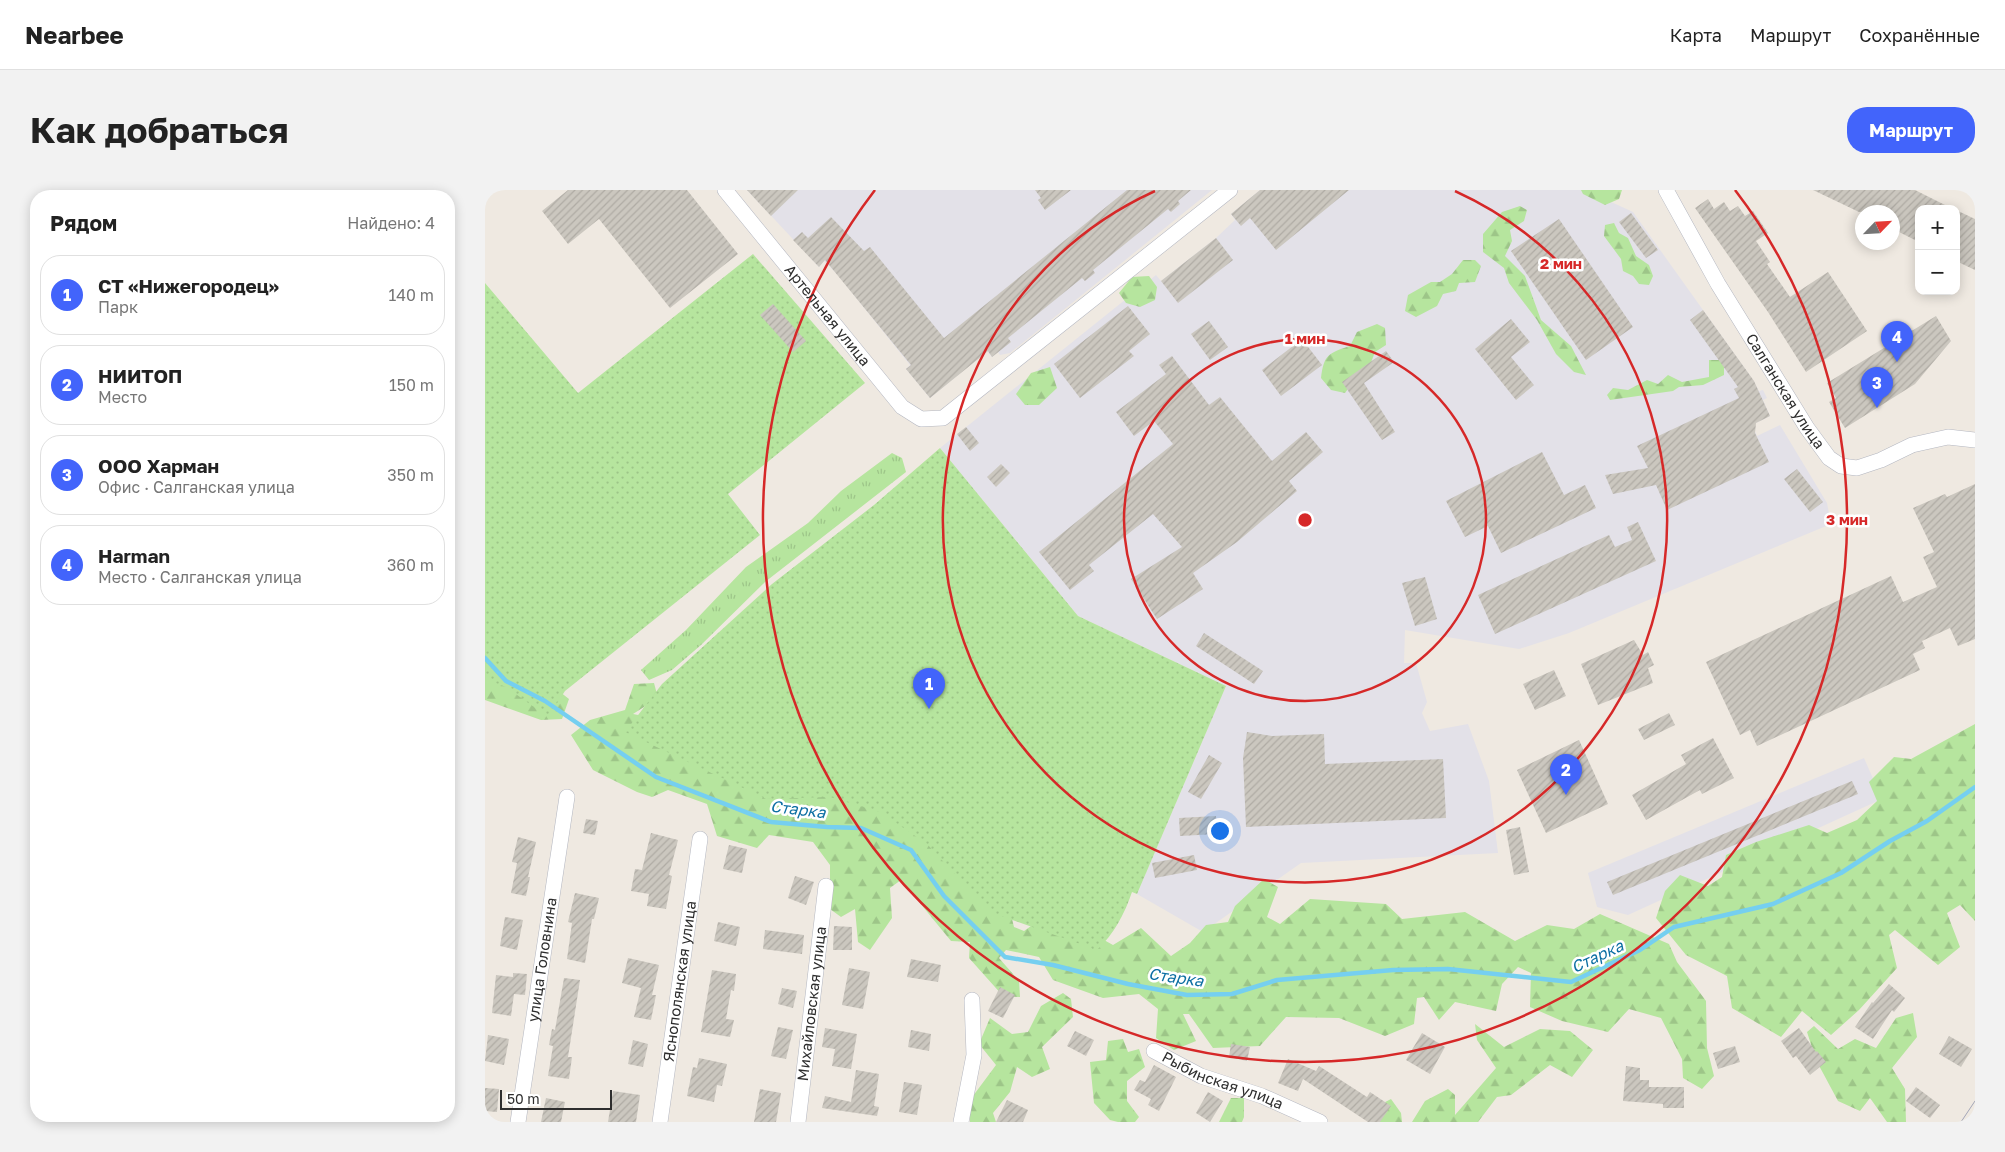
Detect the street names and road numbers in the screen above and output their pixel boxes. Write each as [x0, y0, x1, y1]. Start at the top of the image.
street label: Артельная улица [782, 261, 875, 369]
street label: Салганская улица [1743, 330, 1829, 452]
street label: улица Головнина [523, 896, 560, 1023]
street label: Яснополянская улица [659, 900, 699, 1063]
street label: Михайловская улица [793, 925, 829, 1082]
street label: Рыбинская улица [1159, 1047, 1286, 1112]

